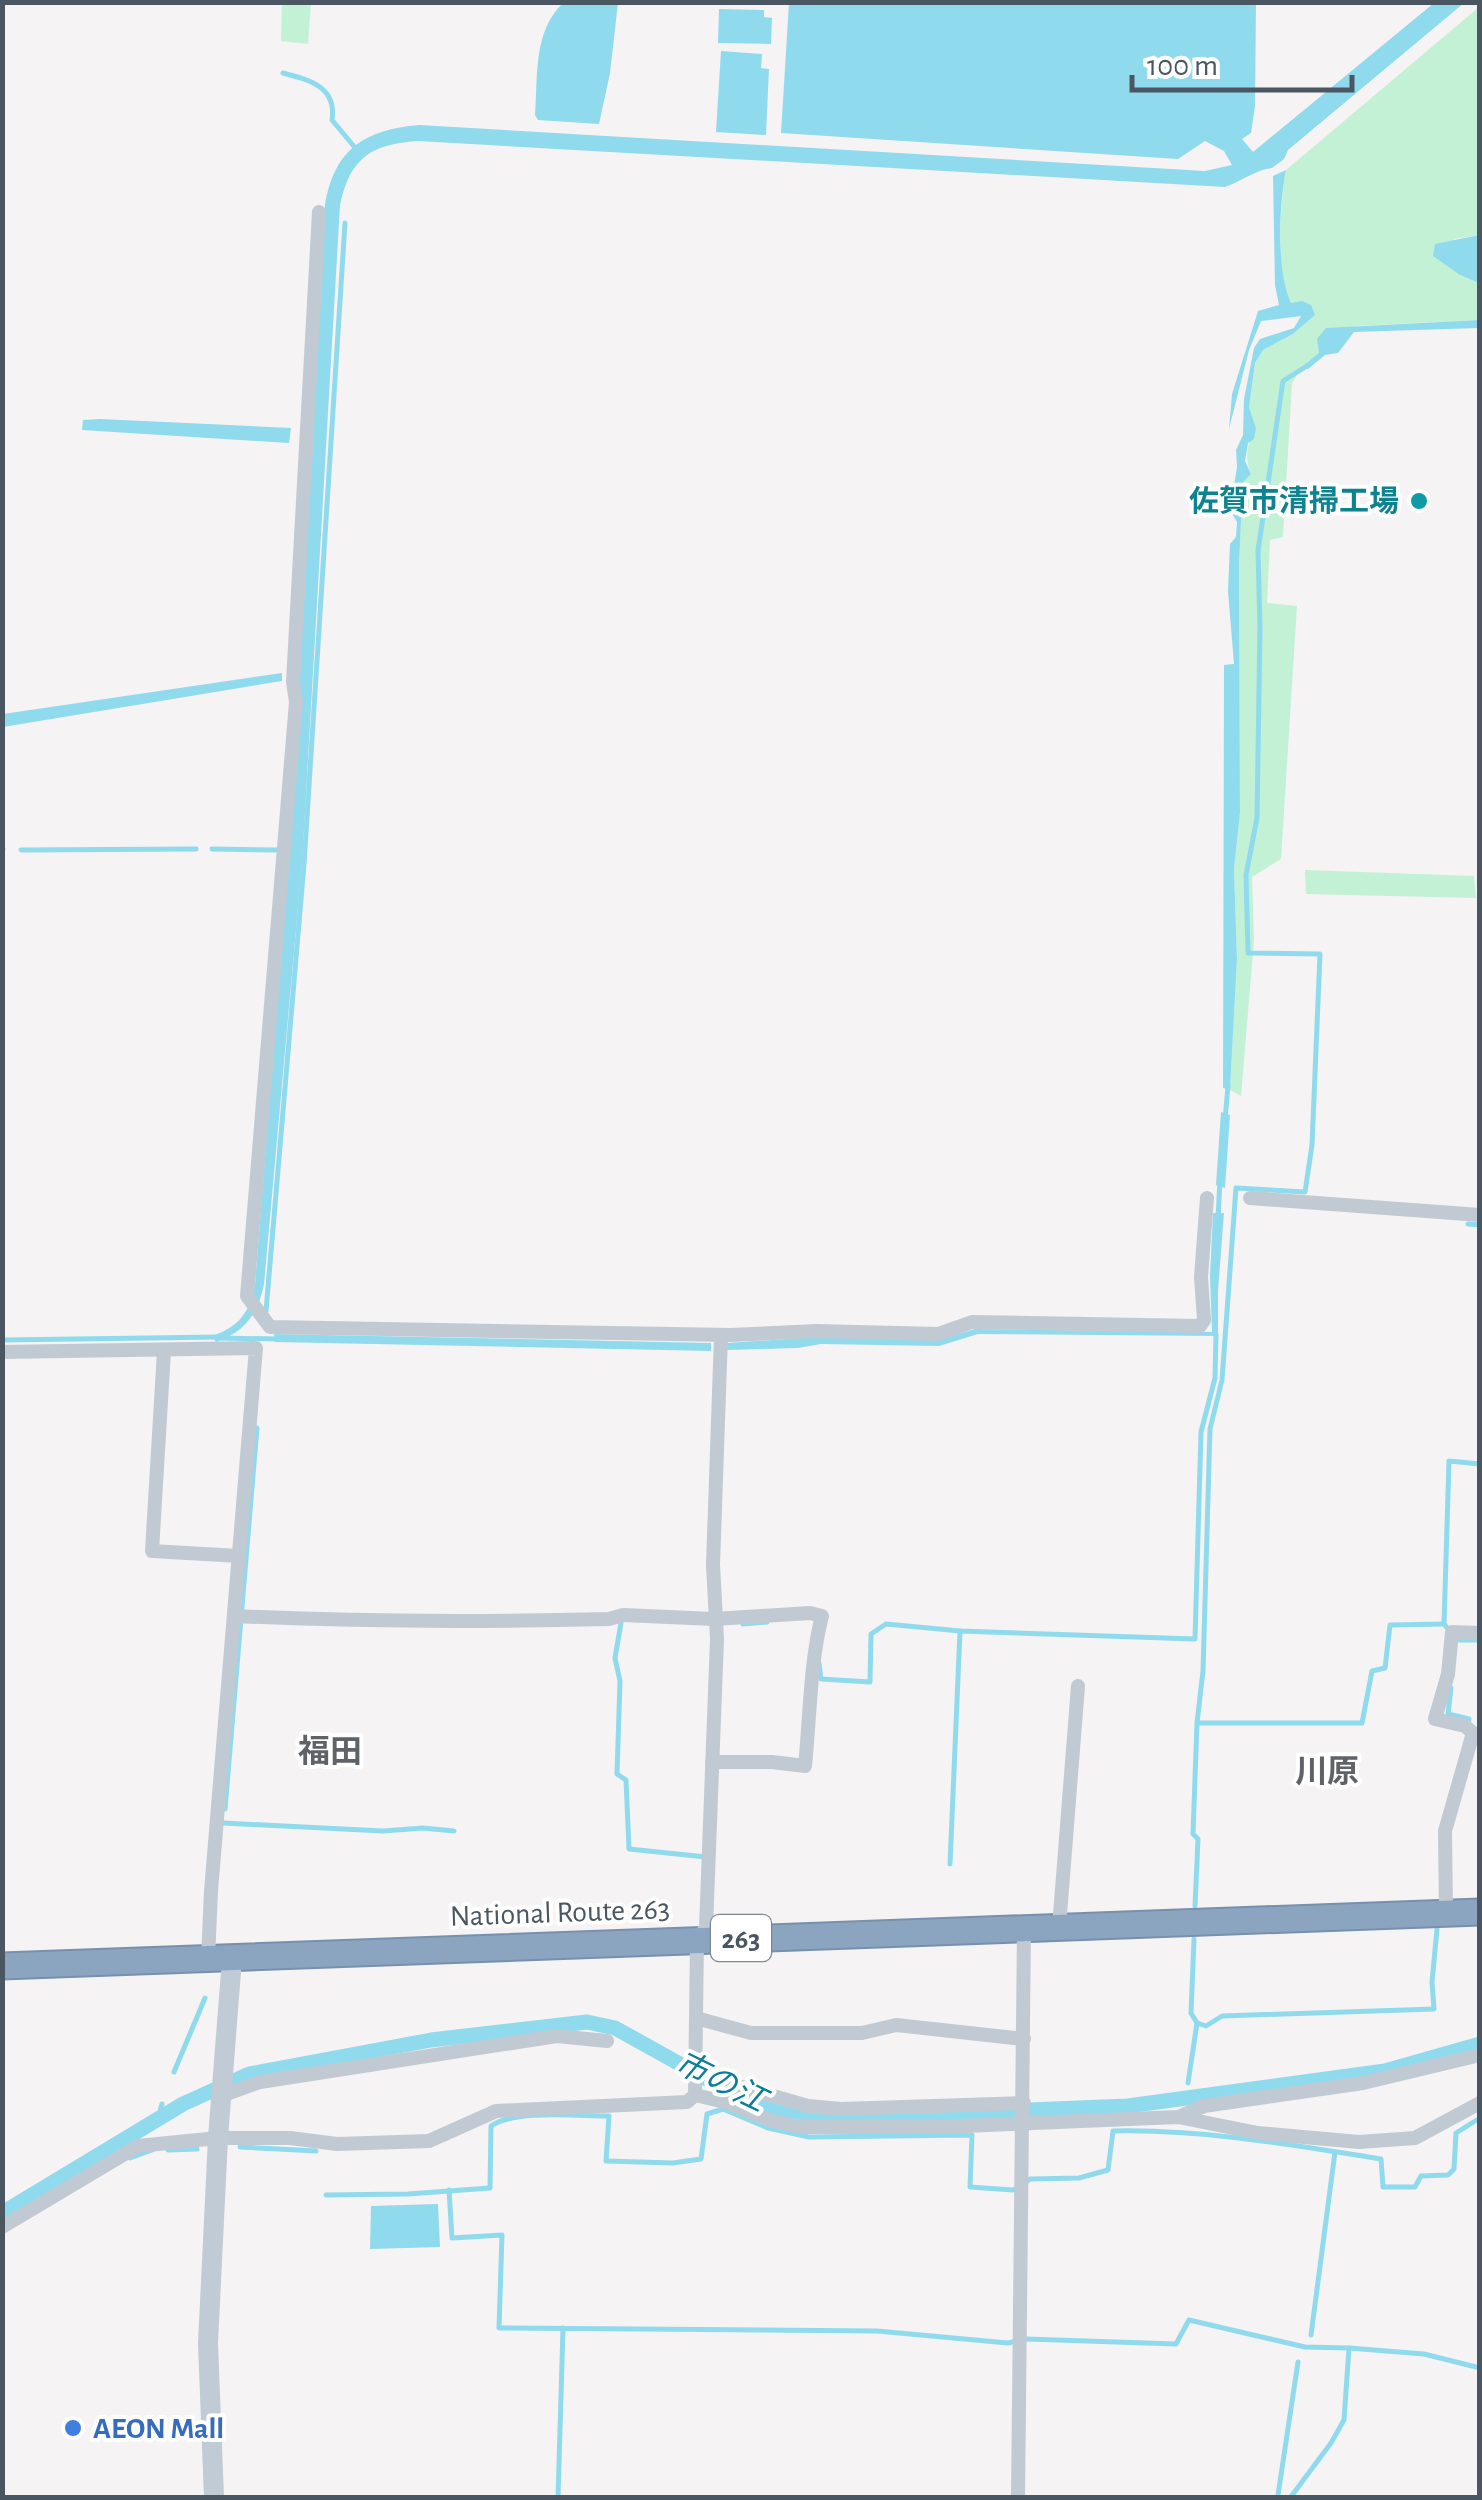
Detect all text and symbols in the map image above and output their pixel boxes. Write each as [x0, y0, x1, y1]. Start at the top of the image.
scale bar [1132, 30, 1352, 92]
text: 100 m [1147, 51, 1218, 81]
place label: 佐賀市清掃工場 [1189, 485, 1399, 517]
marker: 佐賀市清掃工場 [1408, 490, 1430, 512]
district label: 福田 [298, 1734, 362, 1768]
district label: 川原 [1295, 1756, 1359, 1788]
street label: National Route 263 [449, 1894, 671, 1932]
road number: 263 [711, 1915, 771, 1961]
water label: 市の江 [670, 2045, 774, 2119]
place label: AEON Mall [93, 2414, 224, 2444]
marker: AEON Mall [62, 2417, 84, 2439]

